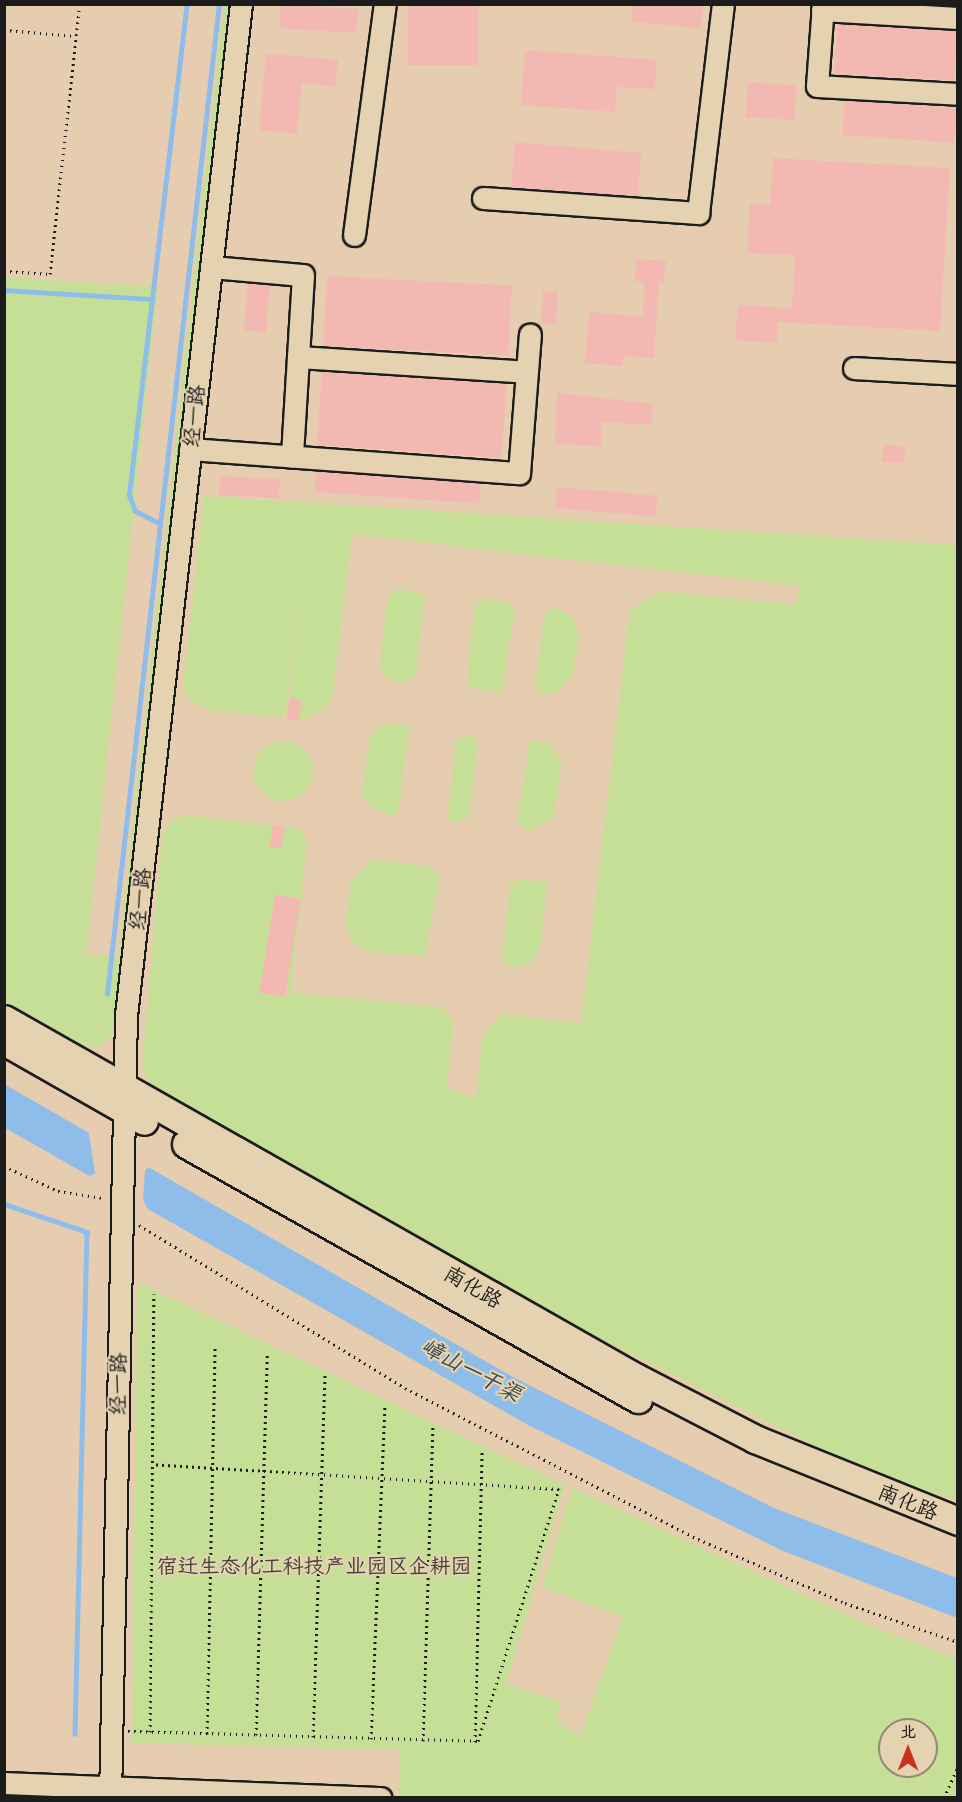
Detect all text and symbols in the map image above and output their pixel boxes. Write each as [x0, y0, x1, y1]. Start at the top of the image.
street label: 经一路 [178, 383, 210, 449]
street label: 经一路 [124, 866, 156, 932]
street label: 南化路 [439, 1260, 507, 1314]
water label: 嶂山一干渠 [416, 1333, 526, 1407]
street label: 经一路 [105, 1352, 131, 1416]
street label: 南化路 [874, 1479, 942, 1525]
park label: 宿迁生态化工科技产业园区企耕园 [157, 1553, 471, 1579]
north arrow [878, 1718, 938, 1778]
text: 北 [900, 1722, 916, 1741]

